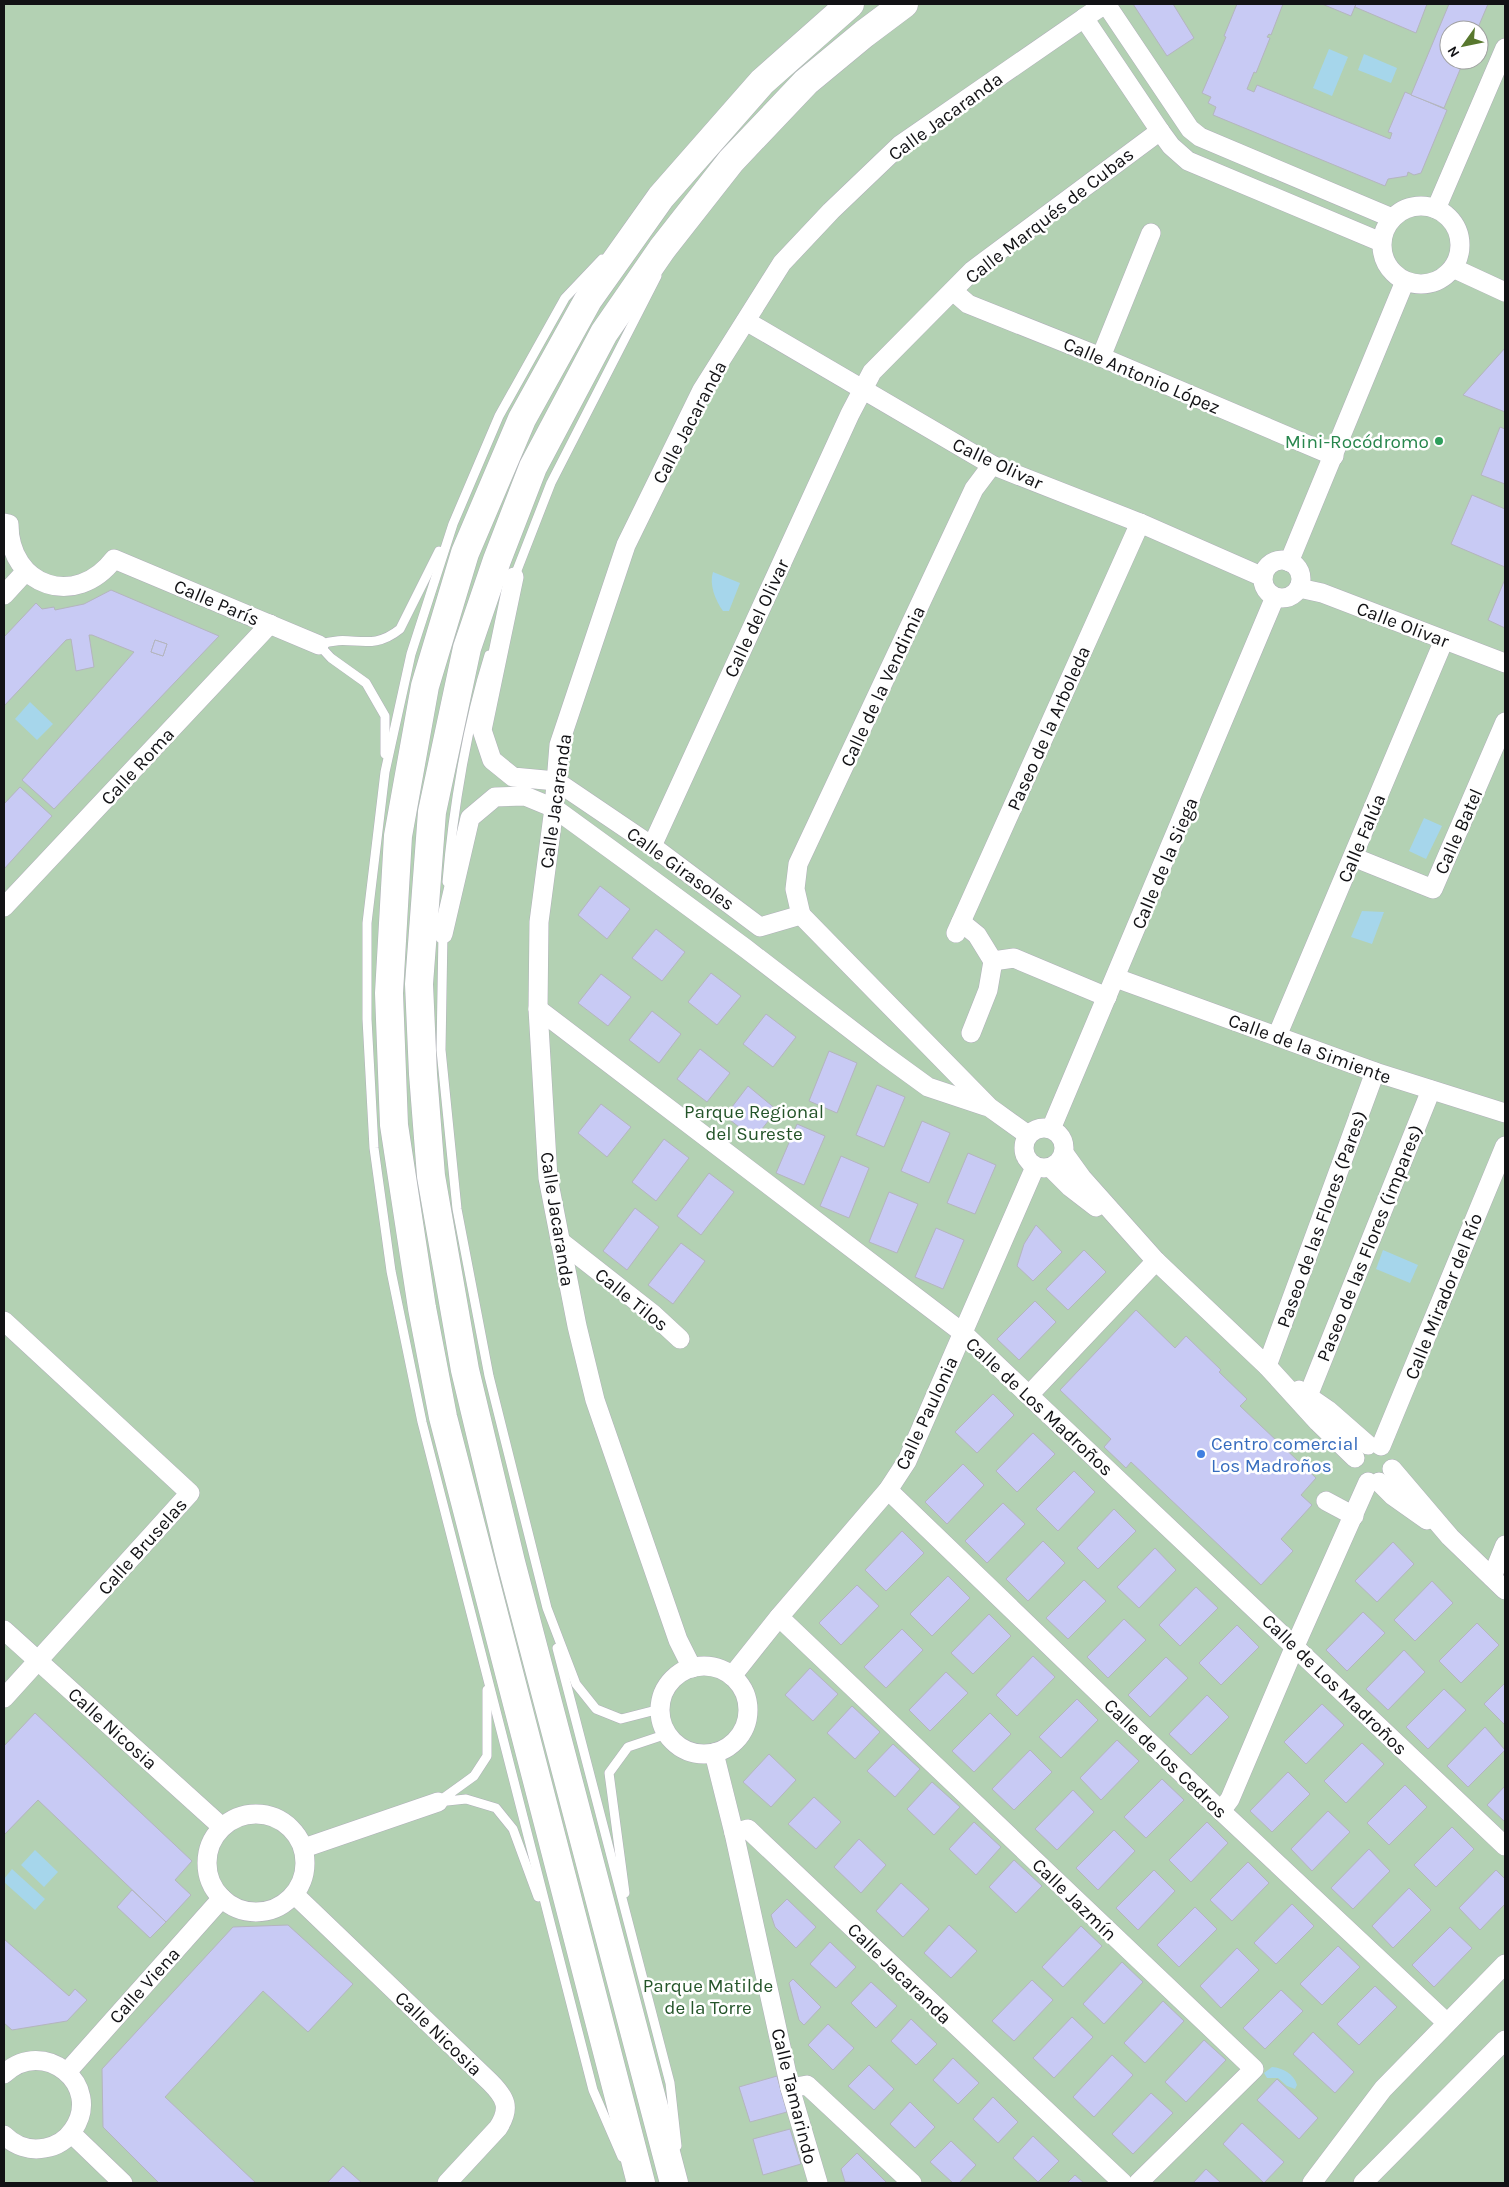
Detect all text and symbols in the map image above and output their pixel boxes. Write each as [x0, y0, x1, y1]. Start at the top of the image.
north arrow [1439, 20, 1489, 70]
text: N [1444, 43, 1463, 61]
street label: Calle Jacaranda [884, 68, 1007, 166]
street label: Calle Marqués de Cubas [961, 143, 1138, 288]
street label: Calle Antonio López [1060, 333, 1223, 419]
street label: Calle Jacaranda [648, 357, 732, 488]
place label: Mini-Rocódromo [1285, 431, 1429, 453]
street label: Calle Olivar [949, 433, 1046, 494]
marker: Mini-Rocódromo [1433, 435, 1445, 447]
street label: Calle del Olivar [720, 556, 794, 681]
street label: Calle París [171, 575, 263, 631]
street label: Calle Olivar [1353, 597, 1452, 653]
street label: Calle de la Vendimia [836, 602, 930, 770]
street label: Paseo de la Arboleda [1003, 643, 1095, 814]
street label: Calle Roma [97, 724, 179, 810]
street label: Calle Jacaranda [536, 732, 576, 870]
street label: Calle Batel [1430, 785, 1488, 878]
street label: Calle Falúa [1333, 791, 1390, 886]
street label: Calle de la Siega [1127, 794, 1203, 933]
street label: Calle Girasoles [622, 822, 739, 915]
street label: Calle de la Simiente [1225, 1009, 1394, 1089]
park label: Parque Regional del Sureste [684, 1101, 824, 1145]
street label: Paseo de las Flores (Pares) [1272, 1108, 1371, 1331]
street label: Paseo de las Flores (impares) [1312, 1122, 1428, 1365]
street label: Calle Jacaranda [536, 1150, 579, 1288]
street label: Calle Mirador del Río [1400, 1210, 1487, 1383]
street label: Calle Tilos [590, 1264, 672, 1336]
street label: Calle de Los Madroños [961, 1333, 1117, 1481]
street label: Calle Paulonia [891, 1353, 963, 1474]
place label: Centro comercial Los Madroños [1211, 1433, 1359, 1477]
marker: Centro comercial Los Madroños [1195, 1448, 1207, 1460]
street label: Calle Bruselas [94, 1494, 192, 1600]
street label: Calle de Los Madroños [1257, 1610, 1411, 1760]
street label: Calle Nicosia [63, 1683, 161, 1774]
street label: Calle de los Cedros [1099, 1694, 1231, 1823]
street label: Calle Jazmín [1027, 1854, 1121, 1946]
street label: Calle Jacaranda [843, 1919, 956, 2029]
street label: Calle Viena [105, 1943, 185, 2028]
park label: Parque Matilde de la Torre [643, 1975, 773, 2019]
street label: Calle Nicosia [390, 1987, 486, 2081]
street label: Calle Tamarindo [767, 2026, 822, 2166]

